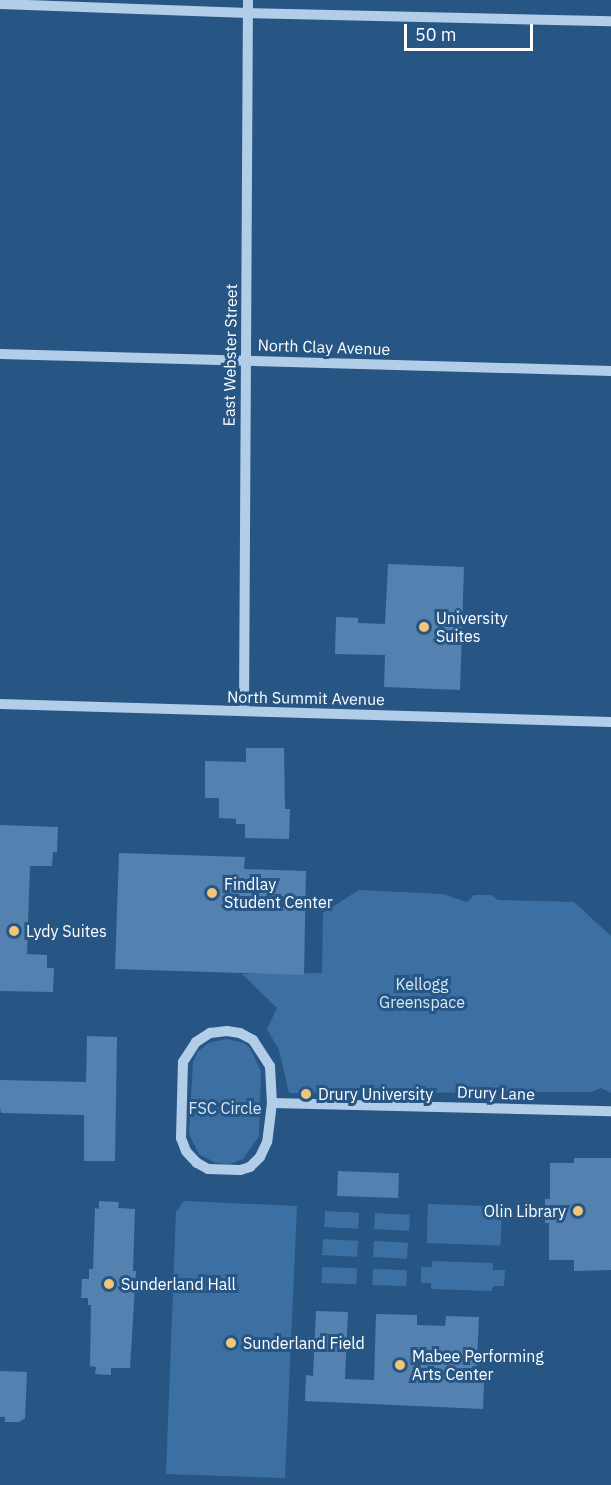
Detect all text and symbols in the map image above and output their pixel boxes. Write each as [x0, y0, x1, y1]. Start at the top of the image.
scale bar [407, 12, 536, 50]
text: 50 m [415, 23, 457, 46]
street label: East Webster Street [219, 284, 241, 426]
street label: North Clay Avenue [257, 335, 391, 359]
place label: University Suites [436, 608, 508, 646]
marker: University Suites [417, 620, 431, 634]
street label: North Summit Avenue [227, 687, 385, 709]
place label: Findlay Student Center [224, 874, 333, 912]
marker: Findlay Student Center [205, 886, 219, 900]
place label: Lydy Suites [26, 921, 107, 941]
marker: Lydy Suites [7, 924, 21, 938]
park label: Kellogg Greenspace [379, 974, 465, 1012]
street label: Drury Lane [457, 1082, 535, 1104]
place label: Drury University [318, 1084, 433, 1104]
marker: Drury University [299, 1087, 313, 1101]
park label: FSC Circle [189, 1098, 261, 1118]
place label: Olin Library [484, 1201, 566, 1221]
marker: Olin Library [571, 1204, 585, 1218]
place label: Sunderland Hall [121, 1274, 236, 1294]
marker: Sunderland Hall [102, 1277, 116, 1291]
place label: Sunderland Field [243, 1333, 365, 1353]
marker: Sunderland Field [224, 1336, 238, 1350]
place label: Mabee Performing Arts Center [412, 1346, 544, 1384]
marker: Mabee Performing Arts Center [393, 1358, 407, 1372]

